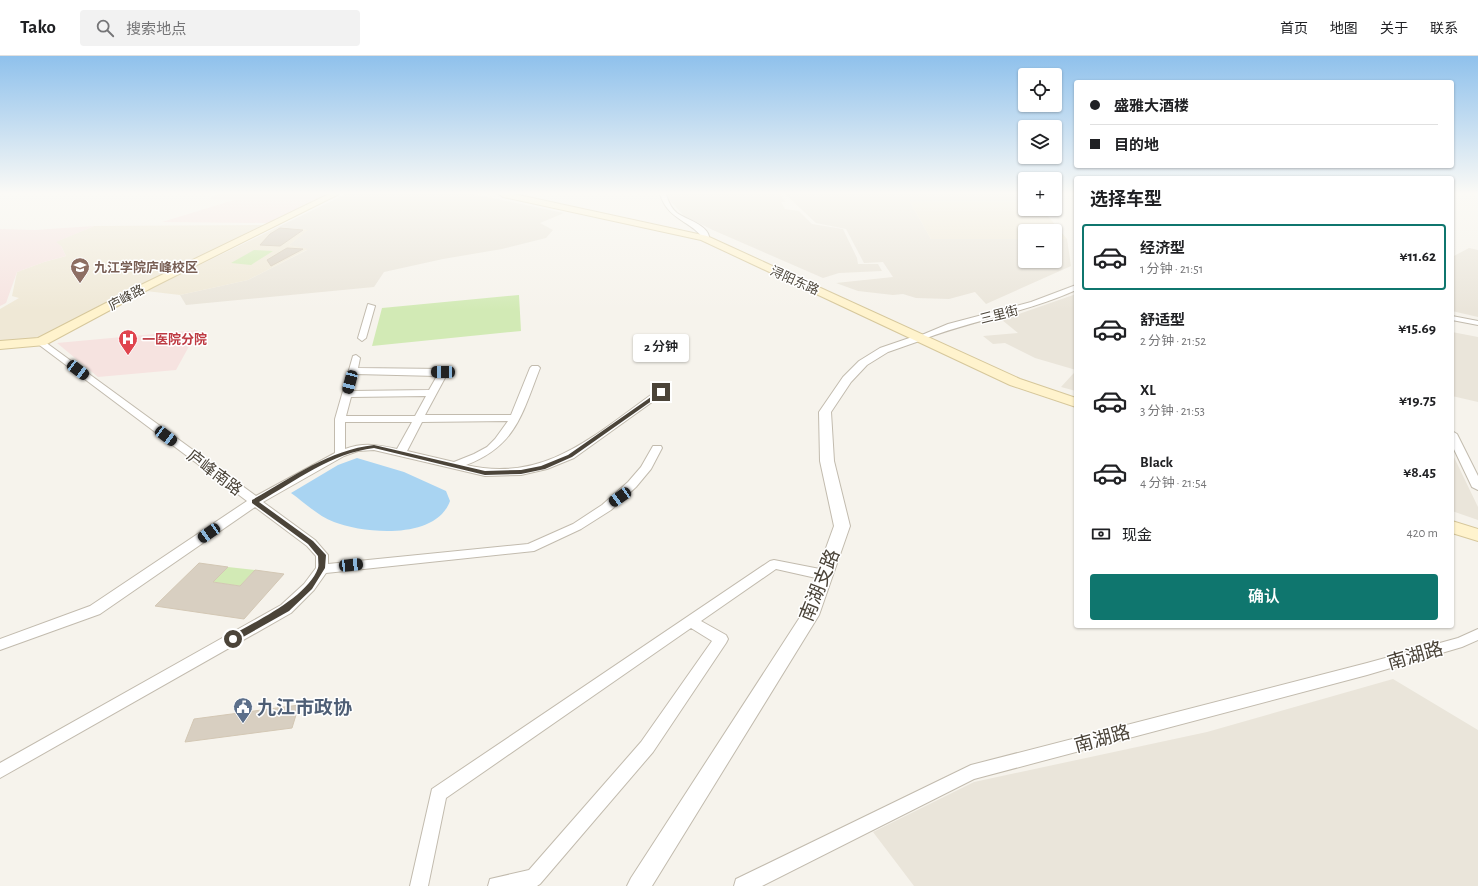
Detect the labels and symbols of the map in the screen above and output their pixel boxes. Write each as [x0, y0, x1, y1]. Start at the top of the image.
school or university icon: 九江学院庐峰校区 [69, 256, 91, 284]
place label: 九江学院庐峰校区 [94, 260, 198, 275]
street label: 浔阳东路 [768, 264, 821, 298]
street label: 庐峰路 [105, 282, 147, 313]
street label: 三里街 [979, 303, 1020, 326]
hospital icon: 一医院分院 [117, 328, 139, 356]
place label: 一医院分院 [142, 332, 207, 347]
callout: 2 分钟 [633, 334, 689, 362]
car [65, 358, 91, 382]
car [431, 366, 455, 378]
car [341, 369, 359, 395]
route end [652, 383, 670, 401]
car [153, 424, 179, 448]
street label: 庐峰南路 [184, 446, 245, 498]
car [607, 485, 633, 509]
car [196, 521, 222, 545]
street label: 南湖支路 [796, 546, 843, 624]
car [338, 558, 364, 572]
route start [224, 630, 242, 648]
street label: 南湖路 [1385, 638, 1445, 673]
public building icon: 九江市政协 [232, 696, 254, 724]
place label: 九江市政协 [257, 697, 352, 718]
street label: 南湖路 [1072, 722, 1132, 756]

